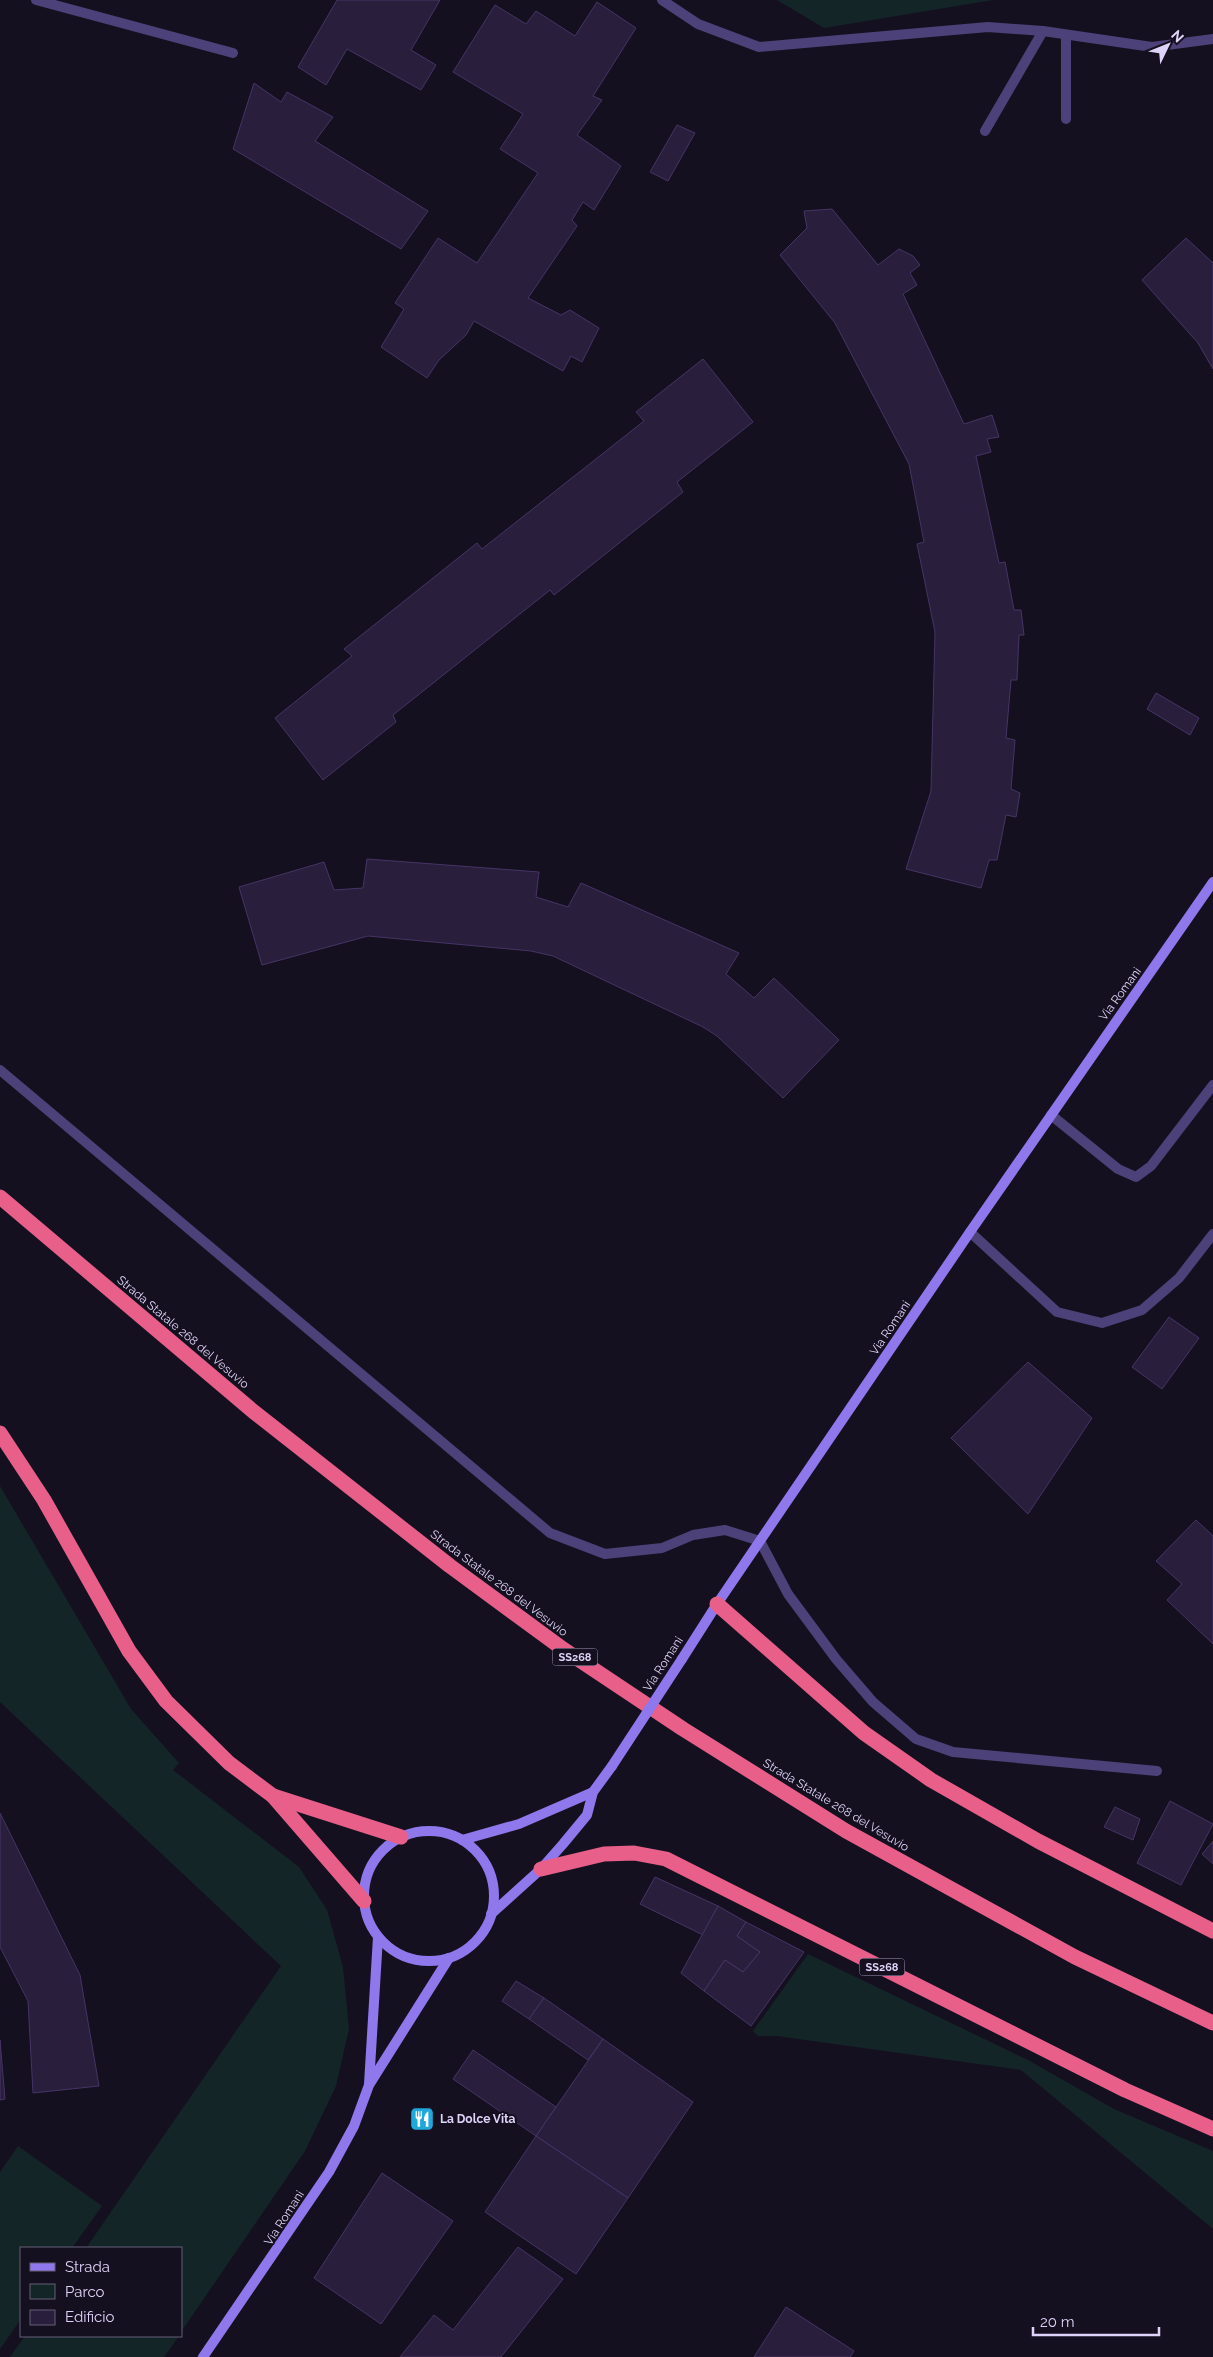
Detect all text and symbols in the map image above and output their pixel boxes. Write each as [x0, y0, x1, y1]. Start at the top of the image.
north arrow [1143, 20, 1193, 70]
text: N [1168, 27, 1187, 45]
street label: Via Romani [1096, 965, 1144, 1023]
street label: Strada Statale 268 del Vesuvio [114, 1273, 252, 1391]
street label: Via Romani [867, 1298, 913, 1358]
street label: Strada Statale 268 del Vesuvio [428, 1527, 570, 1639]
street label: Via Romani [640, 1634, 686, 1694]
road number: SS268 [552, 1648, 598, 1665]
street label: Strada Statale 268 del Vesuvio [760, 1756, 912, 1854]
road number: SS268 [860, 1958, 904, 1975]
restaurant icon: La Dolce Vita [409, 2106, 435, 2132]
place label: La Dolce Vita [440, 2112, 516, 2126]
street label: Via Romani [261, 2188, 307, 2248]
legend [20, 2247, 182, 2337]
text: Strada [65, 2258, 110, 2276]
text: Parco [65, 2283, 105, 2301]
scale bar [1033, 2304, 1159, 2336]
text: Edificio [65, 2308, 115, 2326]
text: 20 m [1040, 2313, 1075, 2331]

